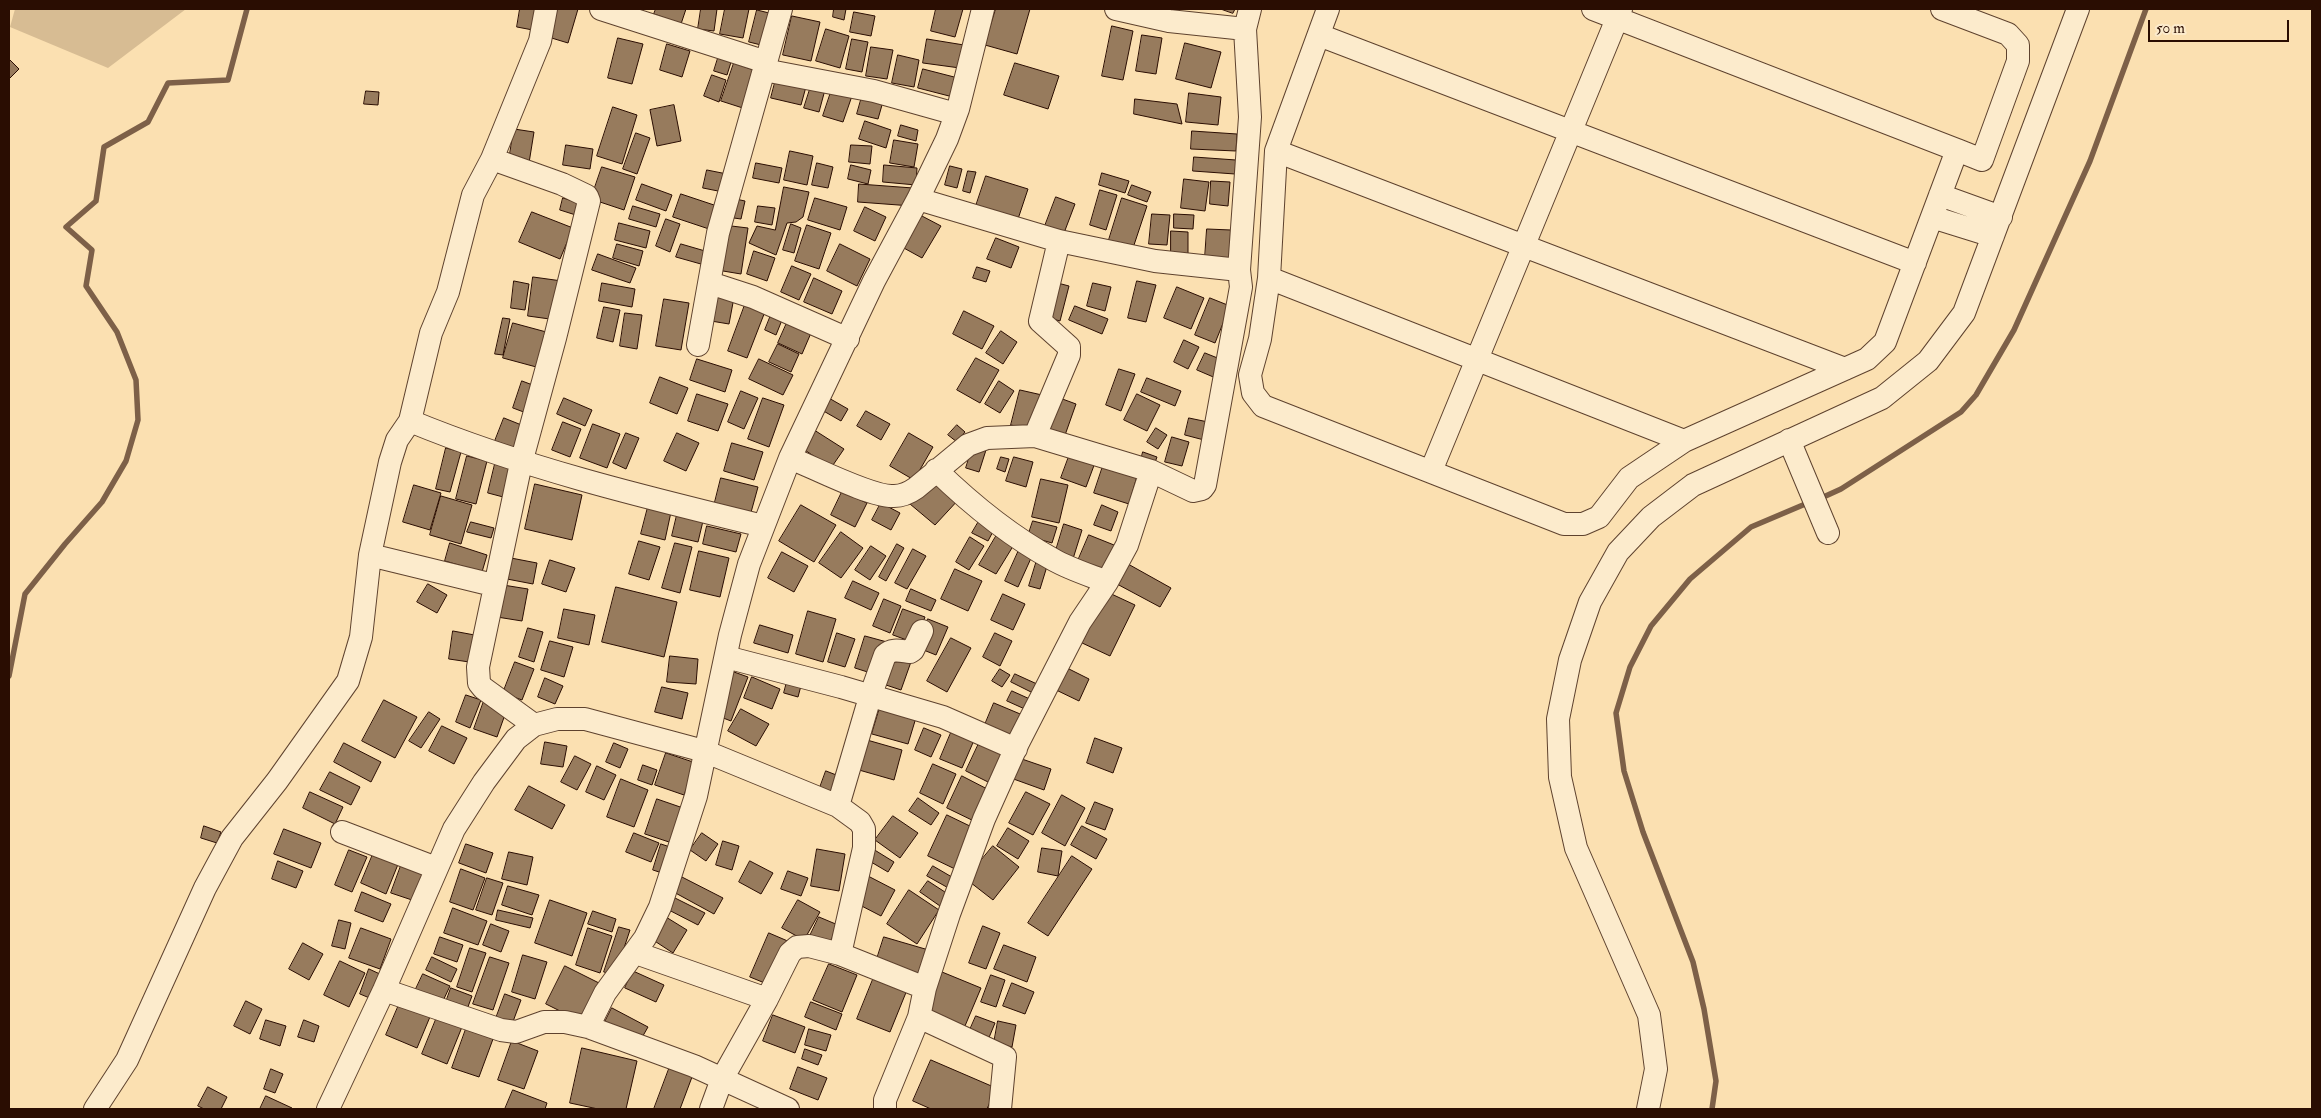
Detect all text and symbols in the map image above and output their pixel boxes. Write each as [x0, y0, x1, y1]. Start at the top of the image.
scale bar [2151, 10, 2292, 42]
text: 50 m [2156, 19, 2185, 38]

